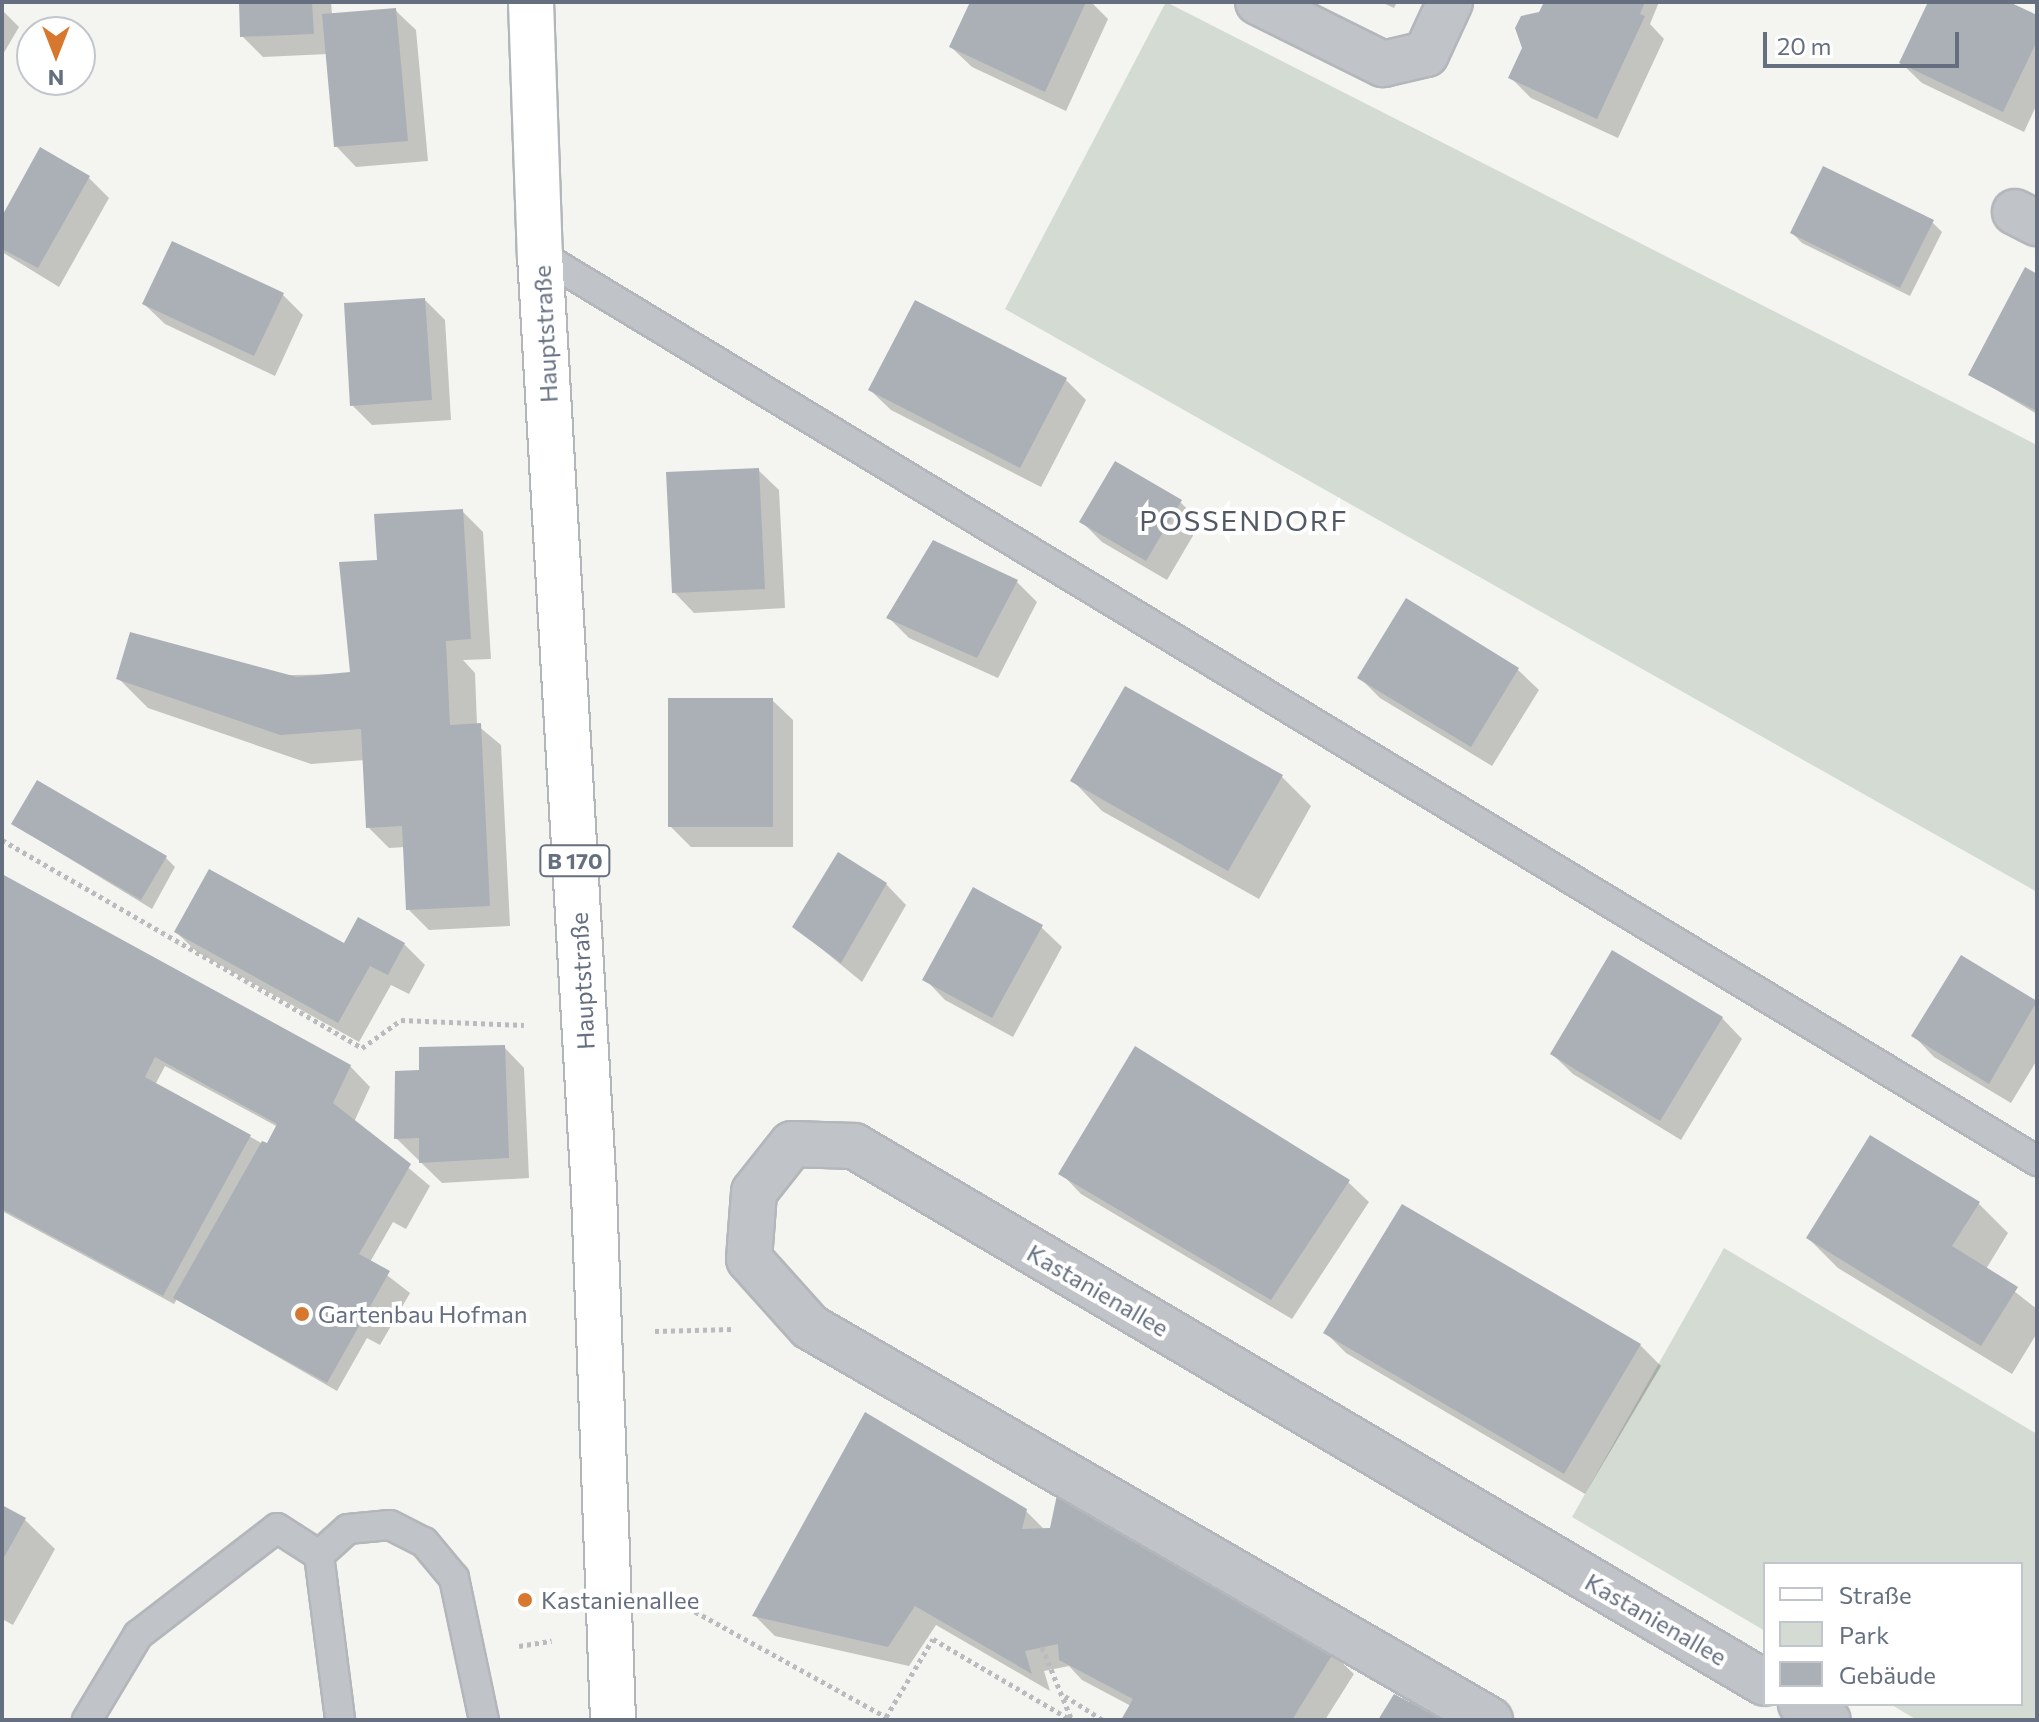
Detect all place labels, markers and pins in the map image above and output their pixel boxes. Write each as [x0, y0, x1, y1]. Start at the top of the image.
place label: Gartenbau Hofman [318, 1300, 527, 1328]
marker: Gartenbau Hofman [293, 1305, 311, 1323]
place label: Kastanienallee [541, 1586, 699, 1614]
marker: Kastanienallee [516, 1591, 534, 1609]

